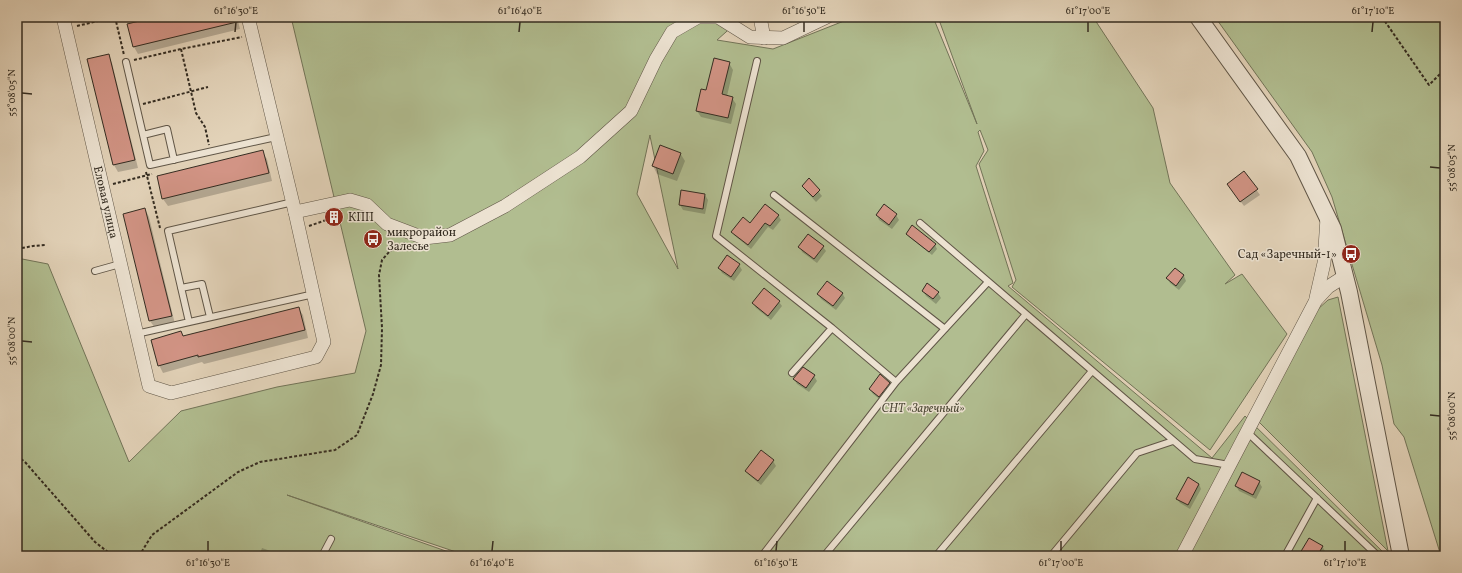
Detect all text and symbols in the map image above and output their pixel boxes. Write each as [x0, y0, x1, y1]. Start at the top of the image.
text: 61°16'30"E [214, 4, 258, 18]
text: 61°16'40"E [498, 4, 542, 18]
text: 61°16'50"E [782, 4, 826, 18]
text: 61°17'00"E [1066, 4, 1110, 18]
text: 61°17'10"E [1352, 4, 1394, 18]
text: 55°08'05"N [5, 69, 19, 117]
text: 55°08'05"N [1445, 144, 1459, 192]
street label: Еловая улица [89, 164, 121, 240]
building icon: КПП [323, 206, 345, 228]
place label: КПП [348, 210, 374, 226]
place label: микрорайон Залесье [387, 225, 456, 255]
bus stop icon: микрорайон Залесье [362, 228, 384, 250]
bus stop icon: Сад «Заречный-1» [1340, 243, 1362, 265]
place label: Сад «Заречный-1» [1238, 247, 1337, 263]
text: 55°08'00"N [5, 316, 19, 365]
text: 55°08'00"N [1445, 391, 1459, 440]
park label: СНТ «Заречный» [881, 401, 965, 417]
text: 61°16'30"E [186, 556, 230, 570]
text: 61°16'40"E [470, 556, 514, 570]
text: 61°16'50"E [754, 556, 798, 570]
text: 61°17'00"E [1039, 556, 1083, 570]
text: 61°17'10"E [1324, 556, 1366, 570]

